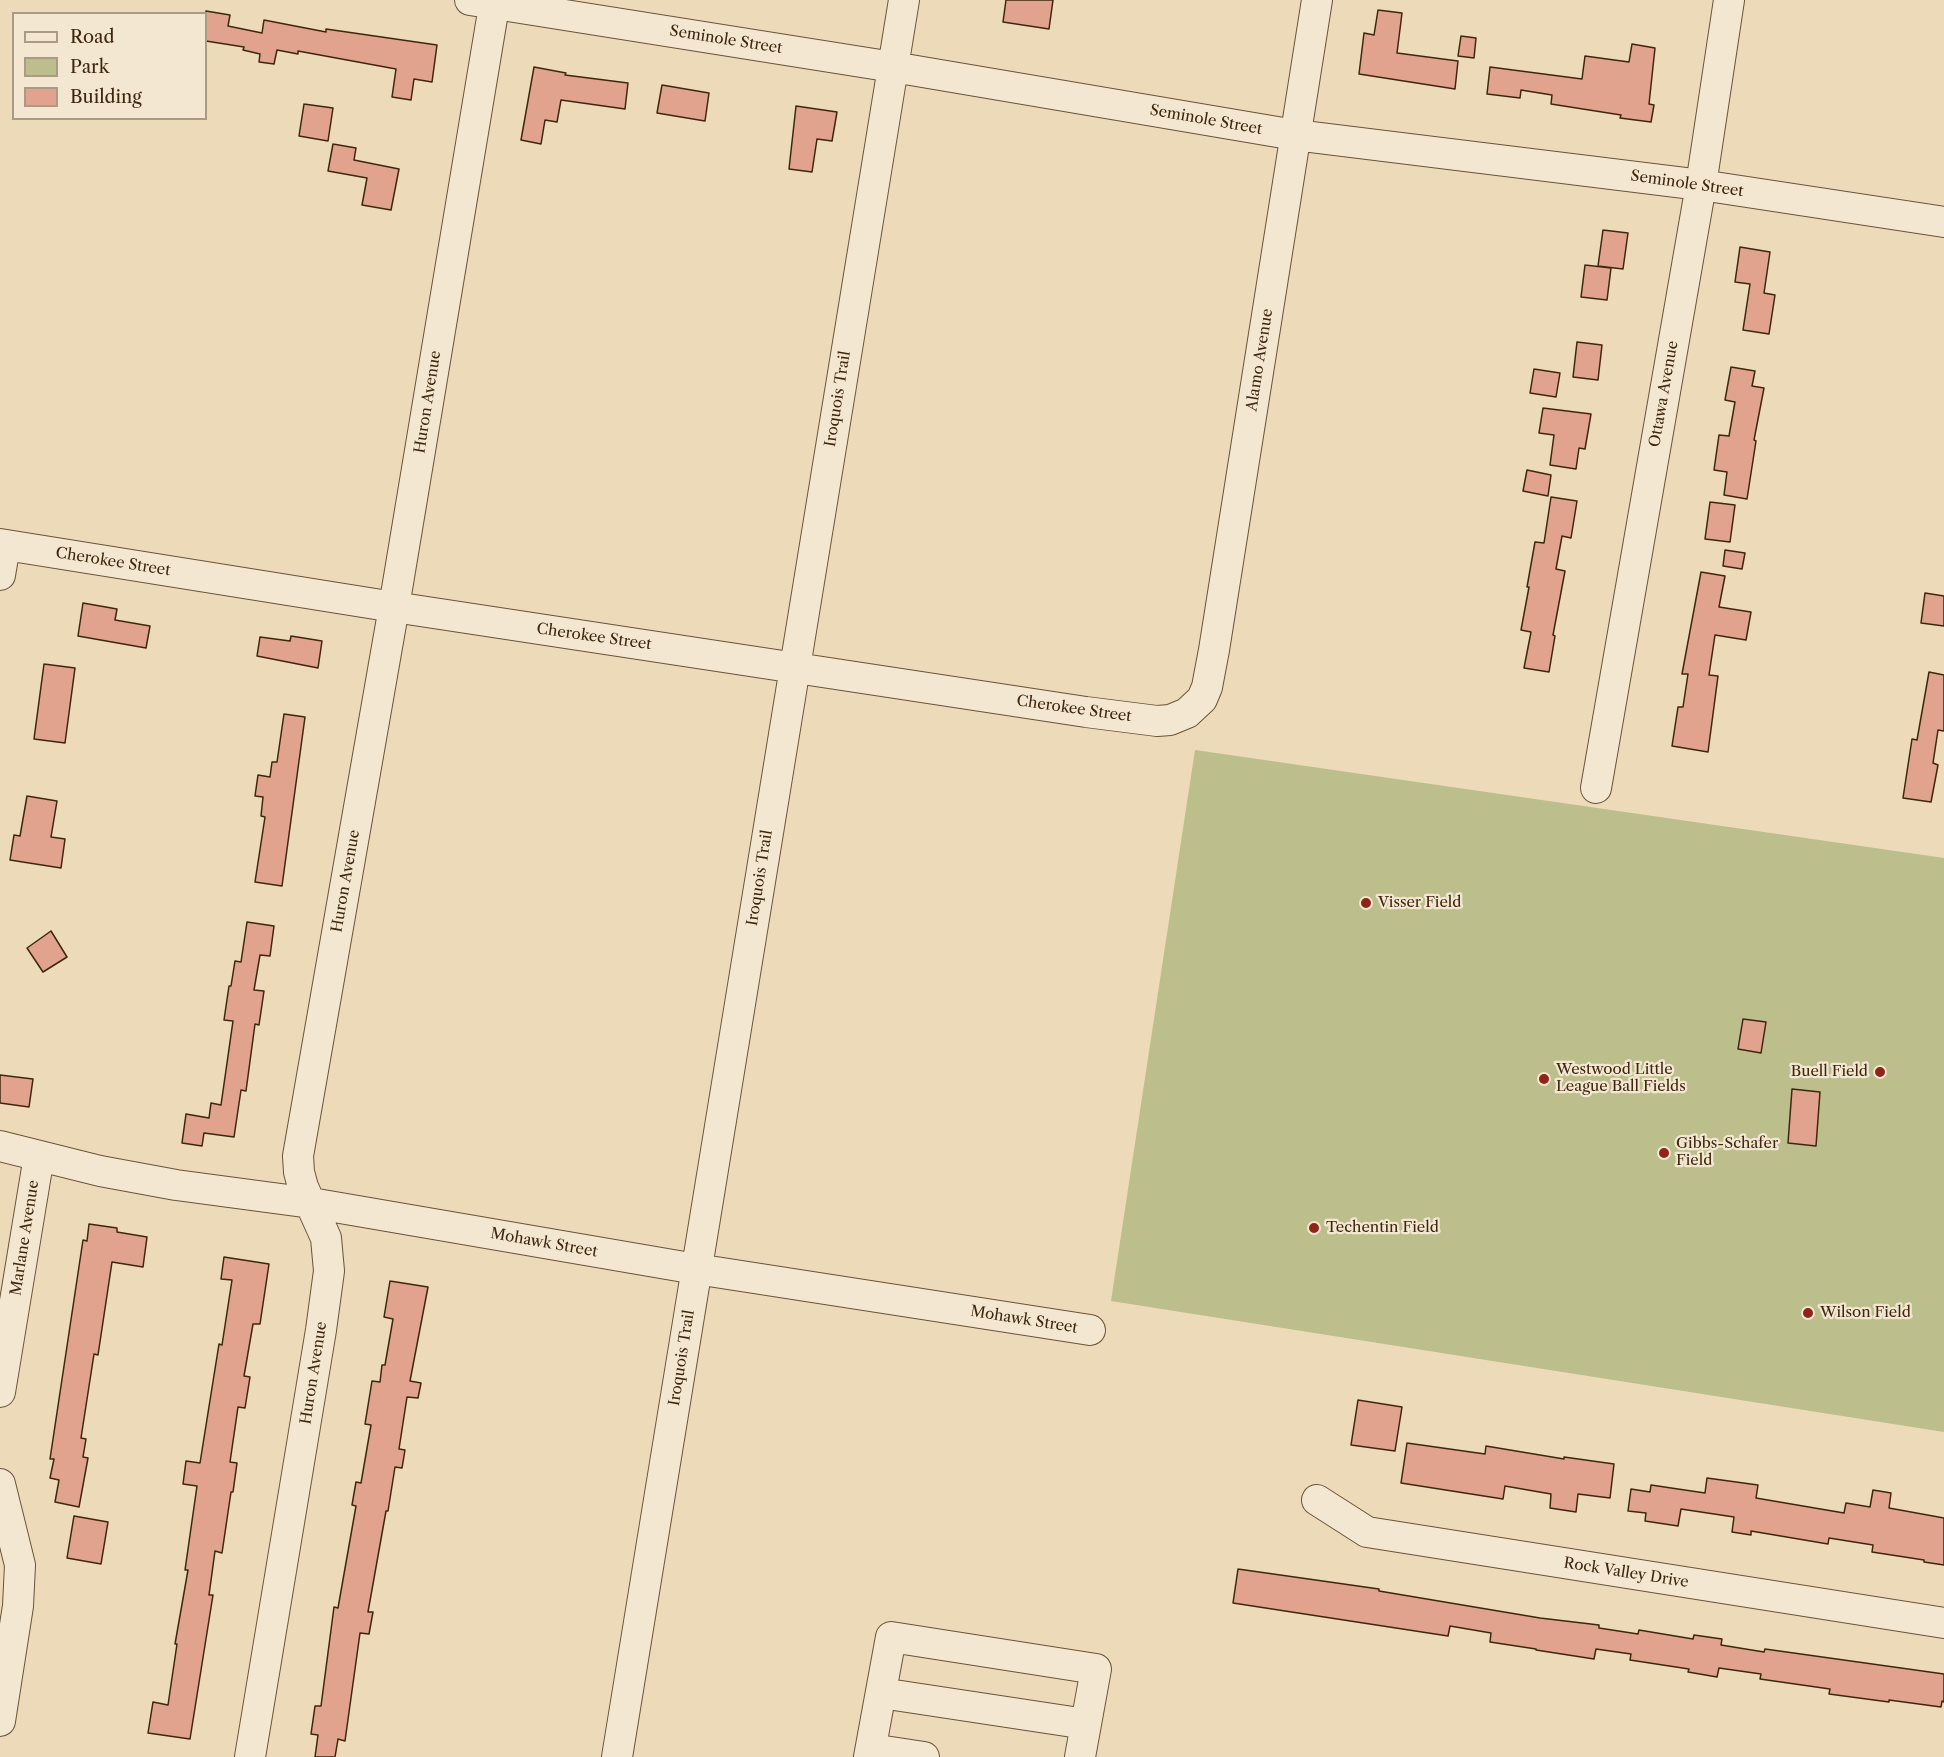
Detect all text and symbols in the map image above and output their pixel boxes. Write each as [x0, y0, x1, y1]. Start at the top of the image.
legend [12, 12, 207, 120]
street label: Seminole Street [668, 22, 784, 58]
text: Road [70, 26, 115, 48]
text: Park [70, 56, 109, 78]
text: Building [70, 86, 142, 108]
street label: Seminole Street [1148, 101, 1264, 139]
street label: Seminole Street [1629, 167, 1745, 201]
street label: Alamo Avenue [1243, 307, 1277, 413]
street label: Ottawa Avenue [1646, 339, 1682, 449]
street label: Huron Avenue [411, 349, 445, 455]
street label: Iroquois Trail [822, 350, 854, 448]
street label: Cherokee Street [54, 544, 172, 580]
street label: Cherokee Street [535, 620, 653, 654]
street label: Cherokee Street [1015, 692, 1133, 726]
street label: Huron Avenue [328, 828, 364, 934]
street label: Iroquois Trail [744, 829, 776, 927]
place label: Visser Field [1378, 894, 1461, 912]
marker: Visser Field [1359, 896, 1373, 910]
place label: Westwood Little League Ball Fields [1556, 1061, 1686, 1096]
place label: Buell Field [1791, 1063, 1868, 1081]
marker: Buell Field [1873, 1065, 1887, 1079]
marker: Westwood Little League Ball Fields [1537, 1072, 1551, 1086]
place label: Gibbs-Schafer Field [1676, 1135, 1778, 1170]
marker: Gibbs-Schafer Field [1657, 1146, 1671, 1160]
street label: Marlane Avenue [7, 1179, 43, 1297]
place label: Techentin Field [1326, 1219, 1439, 1237]
marker: Techentin Field [1307, 1221, 1321, 1235]
street label: Mohawk Street [489, 1225, 599, 1261]
street label: Mohawk Street [969, 1303, 1079, 1337]
place label: Wilson Field [1820, 1304, 1911, 1322]
marker: Wilson Field [1801, 1306, 1815, 1320]
street label: Iroquois Trail [666, 1309, 698, 1407]
street label: Huron Avenue [297, 1320, 331, 1426]
street label: Rock Valley Drive [1562, 1554, 1690, 1592]

